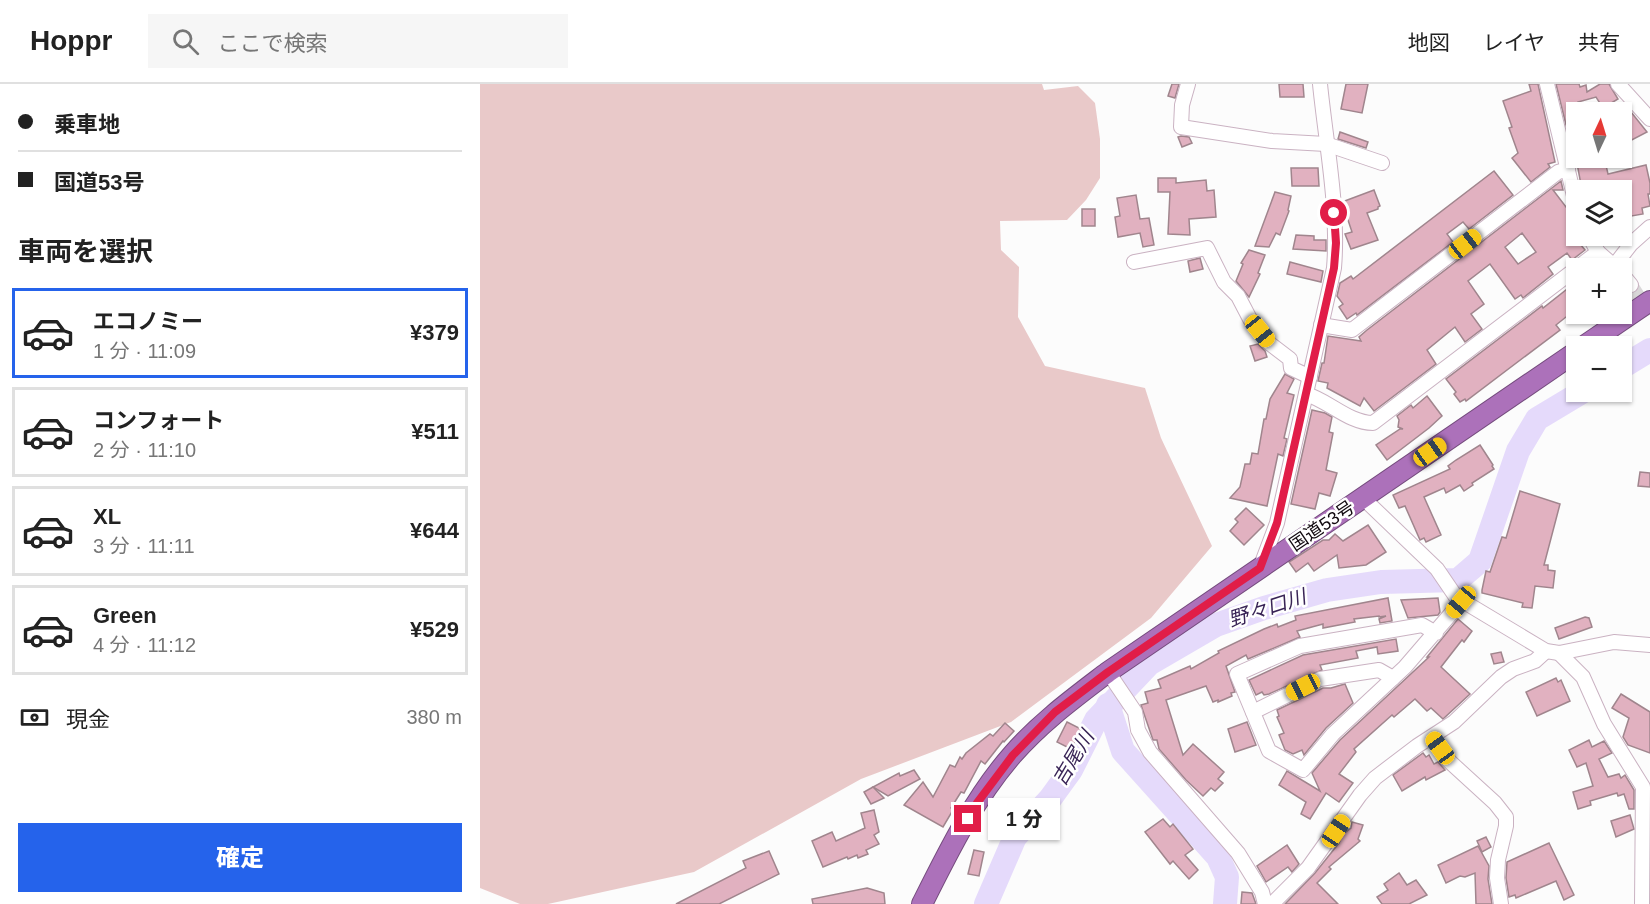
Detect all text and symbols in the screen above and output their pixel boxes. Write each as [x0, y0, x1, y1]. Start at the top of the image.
search box [148, 14, 568, 68]
text: Hoppr [30, 25, 112, 56]
icon: search [169, 25, 202, 58]
text: ここで検索 [217, 31, 327, 56]
text: 地図 [1408, 31, 1450, 54]
text: レイヤ [1483, 31, 1545, 54]
text: 共有 [1578, 31, 1620, 54]
north arrow [1566, 102, 1632, 168]
map controls [1566, 102, 1632, 402]
text: 乗車地 [54, 112, 120, 137]
text: 国道53号 [54, 170, 144, 195]
button: layers [1566, 180, 1632, 246]
route start [1320, 199, 1347, 226]
car [1445, 226, 1485, 262]
text: 車両を選択 [18, 237, 153, 267]
button: + [1566, 258, 1632, 324]
icon: car [21, 306, 75, 360]
text: エコノミー [93, 309, 203, 334]
car [1242, 311, 1278, 351]
text: ¥379 [410, 320, 459, 345]
button: − [1566, 336, 1632, 402]
text: 1 分 · 11:09 [93, 340, 196, 362]
icon: car [21, 405, 75, 459]
text: コンフォート [93, 408, 224, 433]
text: ¥511 [411, 419, 459, 444]
car [1410, 434, 1450, 470]
text: 2 分 · 11:10 [93, 439, 196, 461]
street label: 国道53号 [1286, 497, 1358, 555]
icon: car [21, 504, 75, 558]
text: XL [93, 504, 121, 529]
text: ¥644 [410, 518, 459, 543]
text: 3 分 · 11:11 [93, 535, 195, 557]
car [1443, 582, 1479, 622]
water label: 野々口川 [1226, 585, 1310, 631]
icon: car [21, 603, 75, 657]
text: Green [93, 603, 157, 628]
text: ¥529 [410, 617, 459, 642]
text: 4 分 · 11:12 [93, 634, 196, 656]
car [1283, 671, 1323, 703]
icon: cash [18, 701, 51, 734]
text: 380 m [406, 706, 462, 728]
text: 現金 [66, 707, 110, 732]
water label: 吉尾川 [1048, 725, 1099, 789]
car [1422, 728, 1458, 768]
callout: 1 分 [989, 798, 1061, 840]
route end [954, 805, 981, 832]
text: 1 分 [1006, 808, 1042, 830]
car [1318, 811, 1354, 851]
button: 確定 [18, 823, 462, 892]

